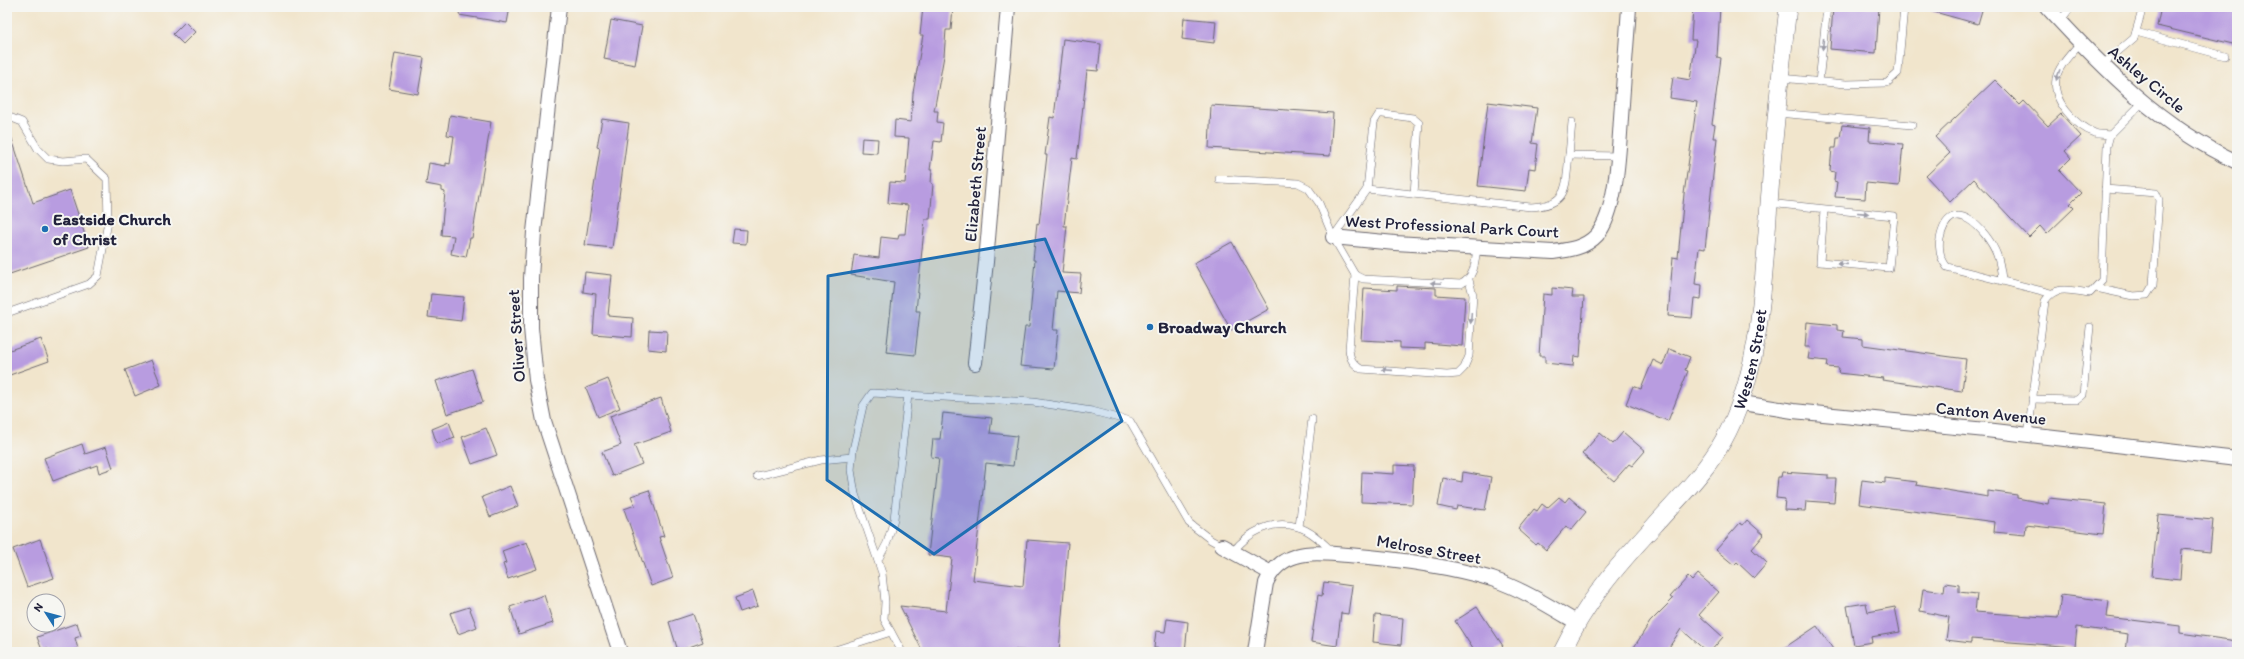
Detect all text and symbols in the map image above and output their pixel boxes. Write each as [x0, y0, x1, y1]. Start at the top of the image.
one-way arrow [1820, 38, 1826, 50]
street label: Ashley Circle [2104, 41, 2190, 117]
one-way arrow [2055, 69, 2061, 81]
street label: Elizabeth Street [960, 125, 990, 243]
place label: Eastside Church of Christ [53, 209, 171, 249]
street label: West Professional Park Court [1345, 210, 1559, 242]
one-way arrow [1857, 210, 1869, 217]
marker: Eastside Church of Christ [40, 224, 50, 234]
one-way arrow [1836, 261, 1848, 268]
one-way arrow [1430, 279, 1442, 286]
street label: Oliver Street [503, 289, 529, 383]
street label: Westen Street [1729, 308, 1770, 412]
one-way arrow [1468, 312, 1475, 324]
place label: Broadway Church [1158, 317, 1287, 338]
marker: Broadway Church [1145, 322, 1155, 332]
one-way arrow [1381, 367, 1393, 374]
street label: Canton Avenue [1935, 397, 2047, 429]
street label: Melrose Street [1375, 530, 1483, 568]
north arrow [26, 593, 66, 633]
text: N [31, 601, 46, 614]

